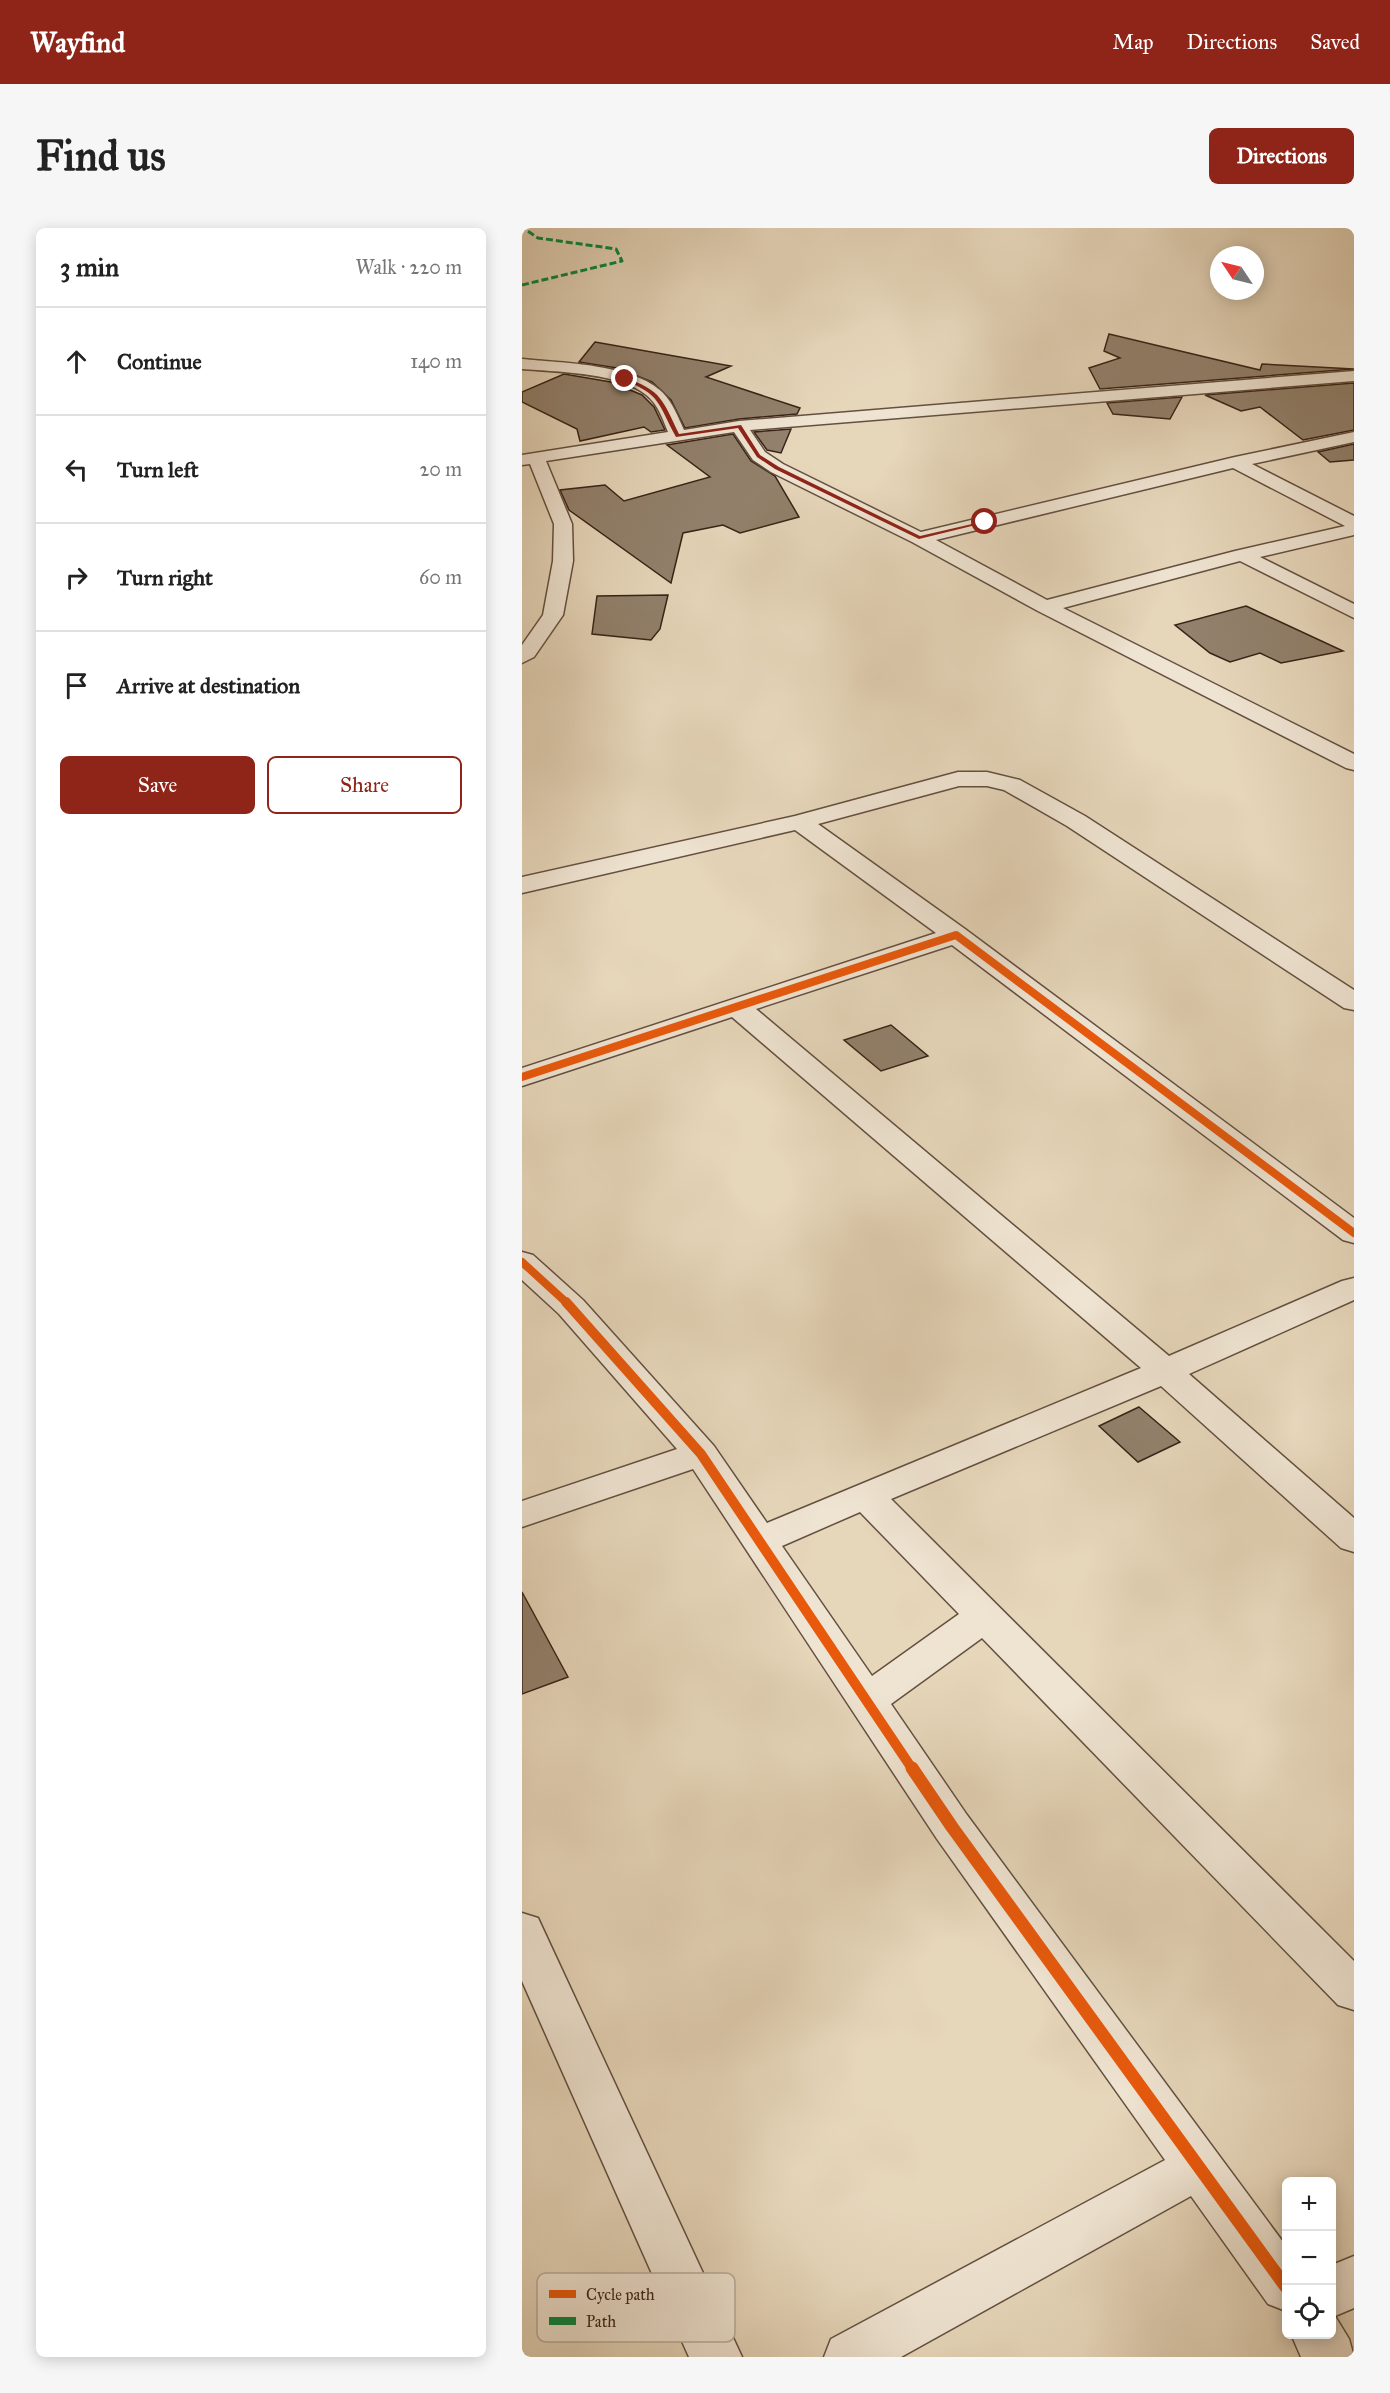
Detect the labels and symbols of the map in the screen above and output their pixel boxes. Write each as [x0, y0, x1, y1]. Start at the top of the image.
north arrow [1210, 246, 1264, 300]
route end [611, 365, 637, 391]
route start [971, 508, 997, 534]
legend [537, 2273, 735, 2342]
text: Cycle path [586, 2285, 655, 2304]
text: Path [586, 2312, 616, 2331]

